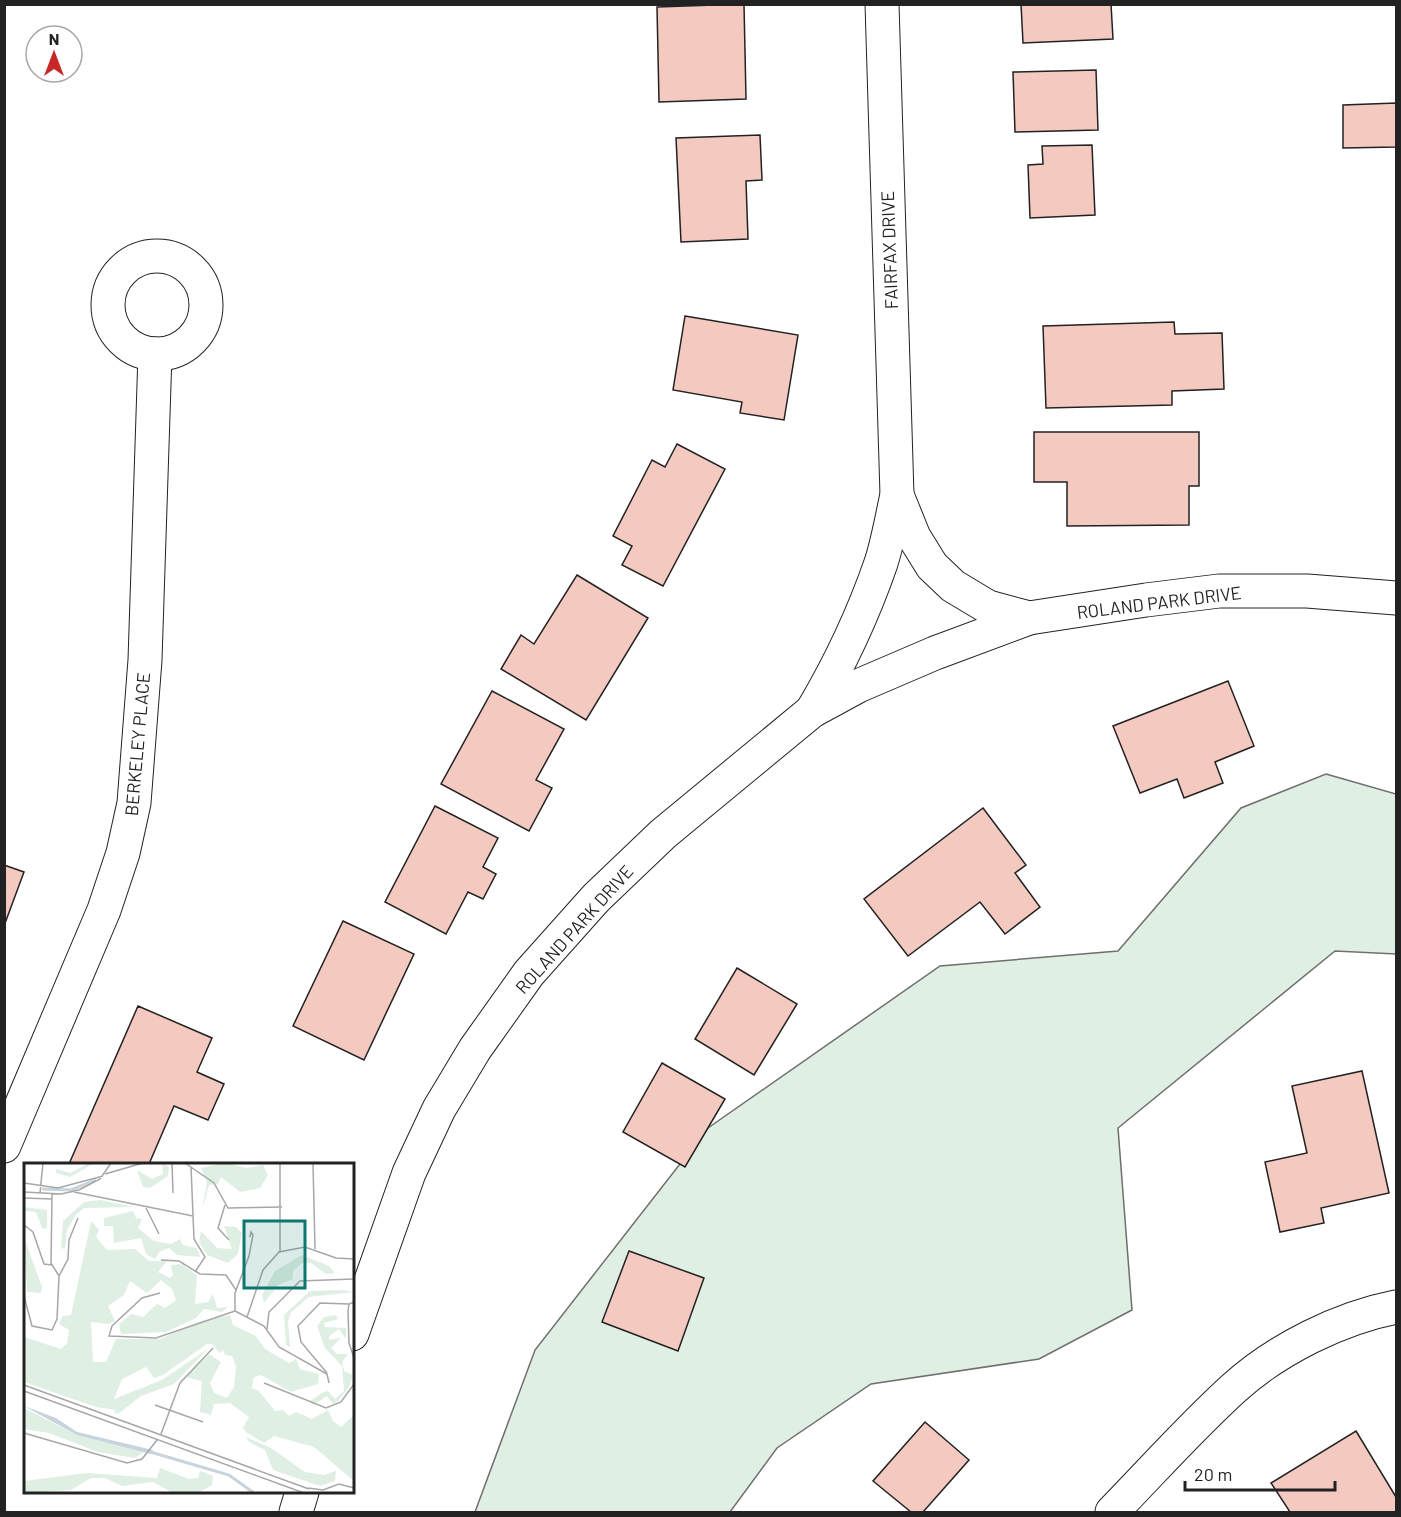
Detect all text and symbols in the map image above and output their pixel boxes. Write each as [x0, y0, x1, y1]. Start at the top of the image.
north arrow [24, 24, 84, 84]
text: N [49, 29, 59, 48]
street label: FAIRFAX DRIVE [876, 190, 902, 310]
street label: ROLAND PARK DRIVE [1075, 581, 1243, 623]
street label: BERKELEY PLACE [120, 671, 154, 817]
street label: ROLAND PARK DRIVE [510, 860, 638, 998]
inset map [24, 1163, 354, 1493]
scale bar [1185, 1454, 1335, 1492]
text: 20 m [1194, 1463, 1232, 1485]

